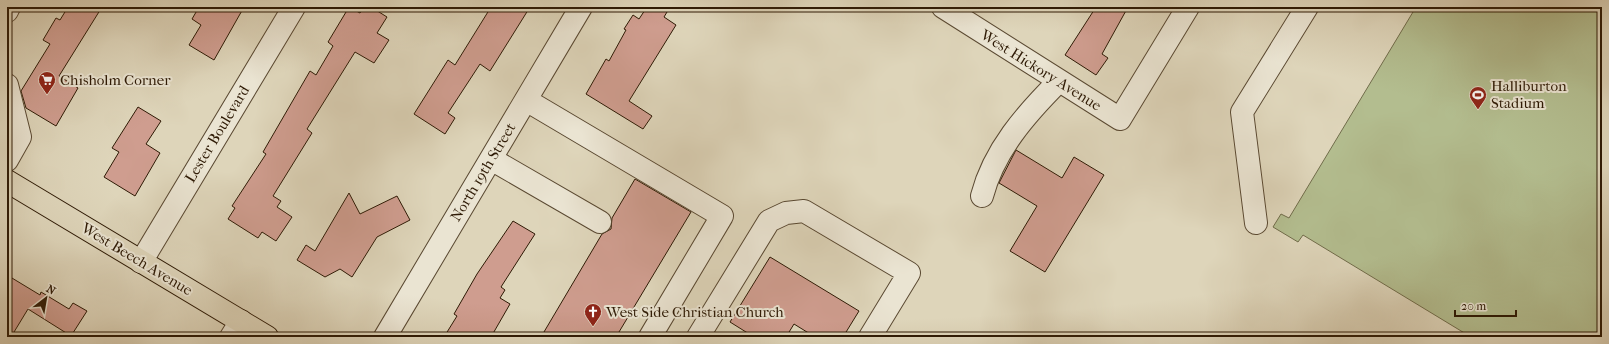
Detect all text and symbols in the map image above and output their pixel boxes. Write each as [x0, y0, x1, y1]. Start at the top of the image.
street label: West Hickory Avenue [976, 25, 1105, 115]
supermarket icon: Chisholm Corner [37, 70, 57, 95]
place label: Chisholm Corner [60, 71, 171, 89]
place label: Halliburton Stadium [1491, 77, 1567, 112]
street label: Lester Boulevard [181, 81, 254, 186]
sports icon: Halliburton Stadium [1468, 85, 1488, 110]
street label: North 19th Street [446, 119, 520, 225]
street label: West Beech Avenue [77, 218, 196, 300]
north arrow [26, 278, 66, 318]
text: N [44, 282, 58, 298]
scale bar [1455, 292, 1516, 318]
text: 20 m [1461, 299, 1486, 313]
church icon: West Side Christian Church [583, 302, 603, 327]
place label: West Side Christian Church [605, 303, 784, 321]

